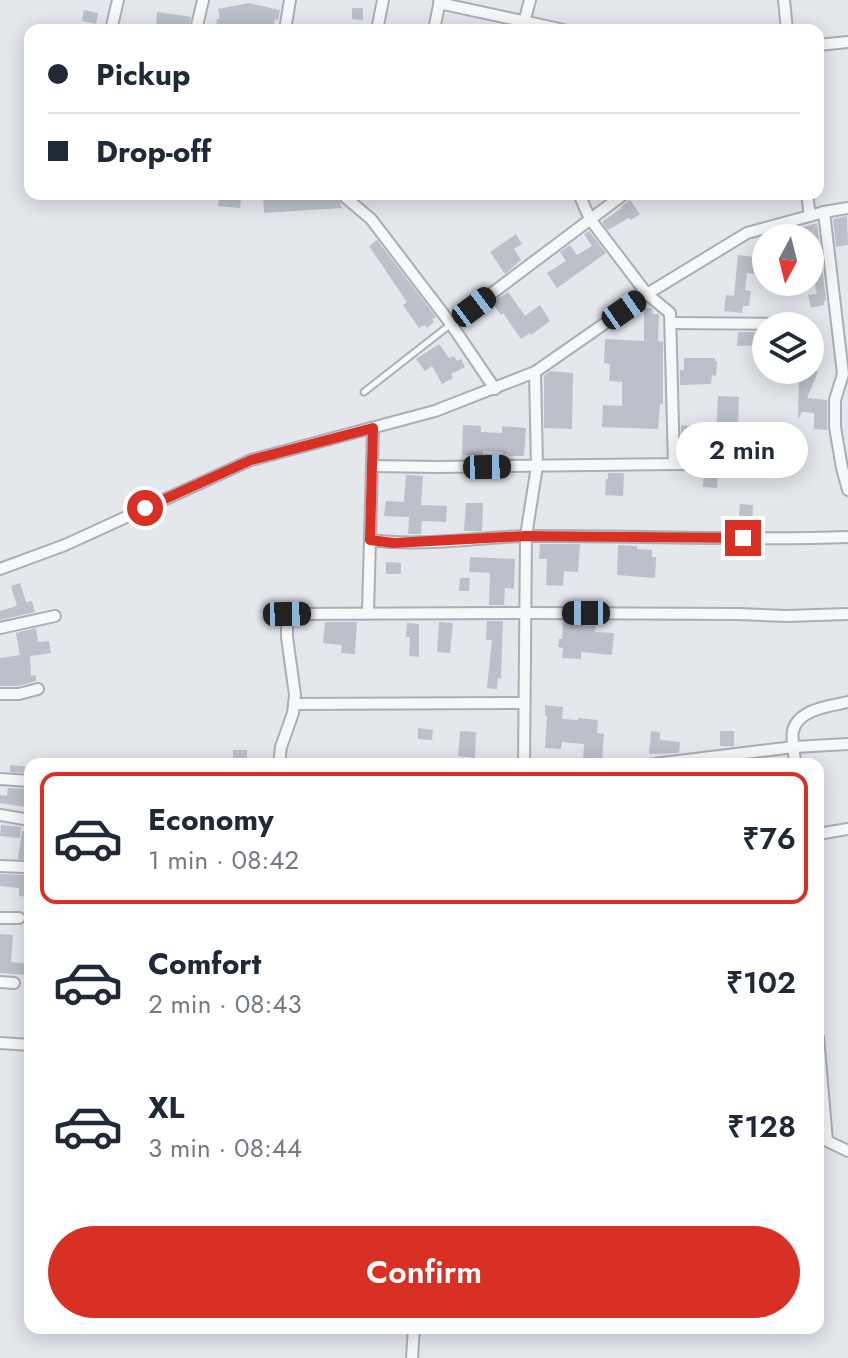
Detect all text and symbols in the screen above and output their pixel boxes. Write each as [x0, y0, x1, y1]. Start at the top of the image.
text: Pickup [96, 53, 191, 96]
text: Drop-off [96, 130, 211, 173]
north arrow [752, 224, 824, 296]
map controls [752, 224, 824, 384]
car [448, 283, 500, 331]
car [597, 286, 651, 334]
button: layers [752, 312, 824, 384]
callout: 2 min [677, 422, 809, 478]
text: 2 min [709, 431, 775, 469]
car [463, 455, 511, 479]
route start [127, 490, 163, 526]
route end [725, 520, 761, 556]
car [562, 601, 610, 625]
car [263, 602, 311, 626]
text: Economy [148, 798, 274, 841]
icon: car [52, 802, 124, 874]
text: ₹76 [742, 817, 796, 860]
text: 1 min · 08:42 [148, 841, 299, 879]
text: Comfort [148, 942, 261, 985]
icon: car [52, 946, 124, 1018]
text: ₹102 [726, 961, 796, 1004]
text: 2 min · 08:43 [148, 985, 302, 1023]
text: XL [148, 1086, 184, 1129]
icon: car [52, 1090, 124, 1162]
text: ₹128 [727, 1105, 796, 1148]
text: 3 min · 08:44 [148, 1129, 302, 1167]
button: Confirm [48, 1226, 800, 1318]

